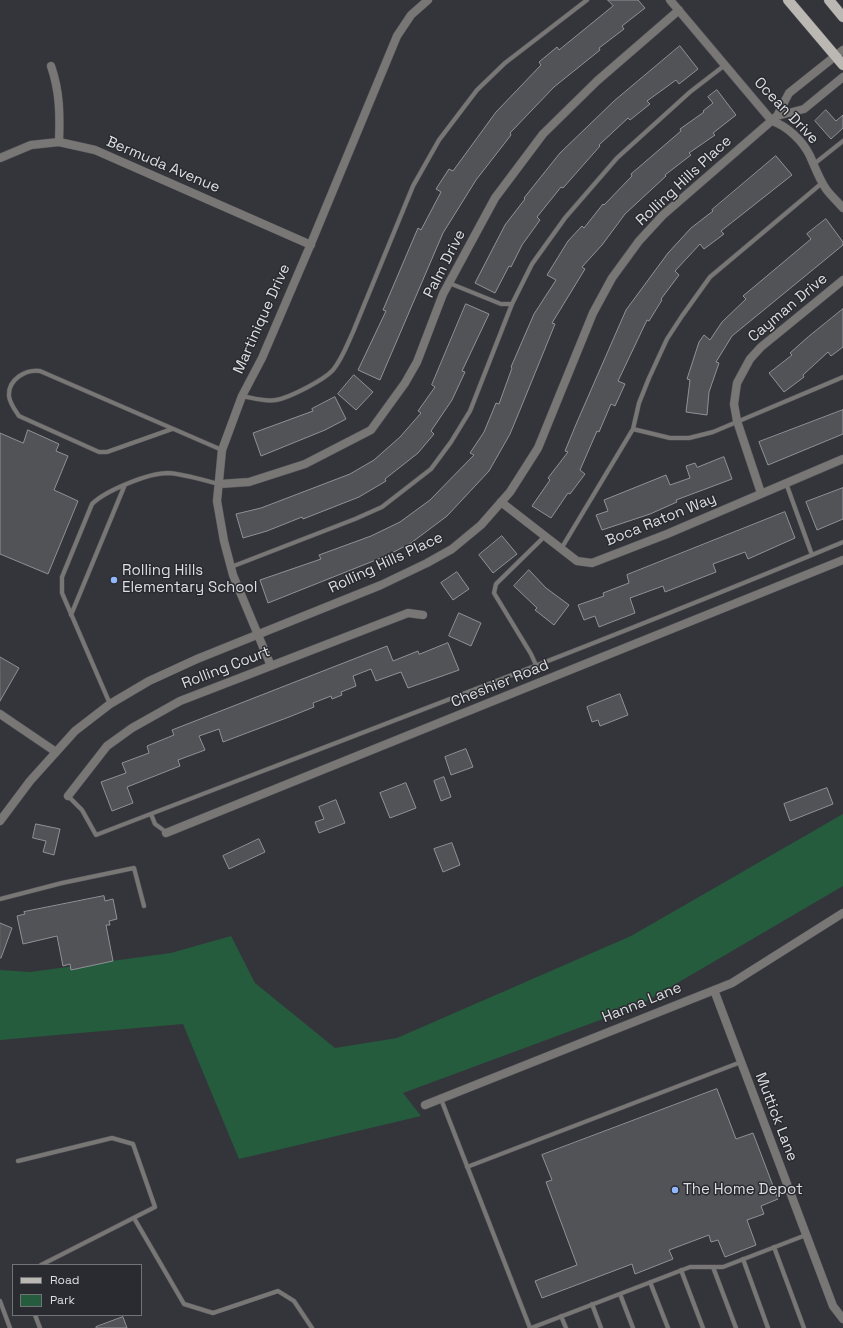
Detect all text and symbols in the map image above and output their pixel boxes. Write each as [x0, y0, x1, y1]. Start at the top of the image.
street label: Ocean Drive [750, 74, 822, 148]
street label: Rolling Hills Place [633, 132, 735, 230]
street label: Bermuda Avenue [104, 133, 222, 197]
street label: Palm Drive [420, 227, 470, 301]
street label: Martinique Drive [230, 261, 294, 377]
street label: Cayman Drive [745, 270, 831, 346]
street label: Boca Raton Way [603, 490, 719, 550]
street label: Rolling Hills Place [326, 529, 446, 597]
place label: Rolling Hills Elementary School [122, 562, 258, 597]
marker: Rolling Hills Elementary School [109, 575, 119, 585]
street label: Rolling Court [179, 643, 273, 693]
street label: Cheshier Road [449, 656, 551, 712]
street label: Hanna Lane [600, 979, 684, 1027]
street label: Muttick Lane [751, 1070, 801, 1164]
place label: The Home Depot [683, 1181, 803, 1199]
marker: The Home Depot [670, 1185, 680, 1195]
legend [12, 1264, 142, 1316]
text: Road [50, 1272, 79, 1288]
text: Park [50, 1292, 75, 1308]

